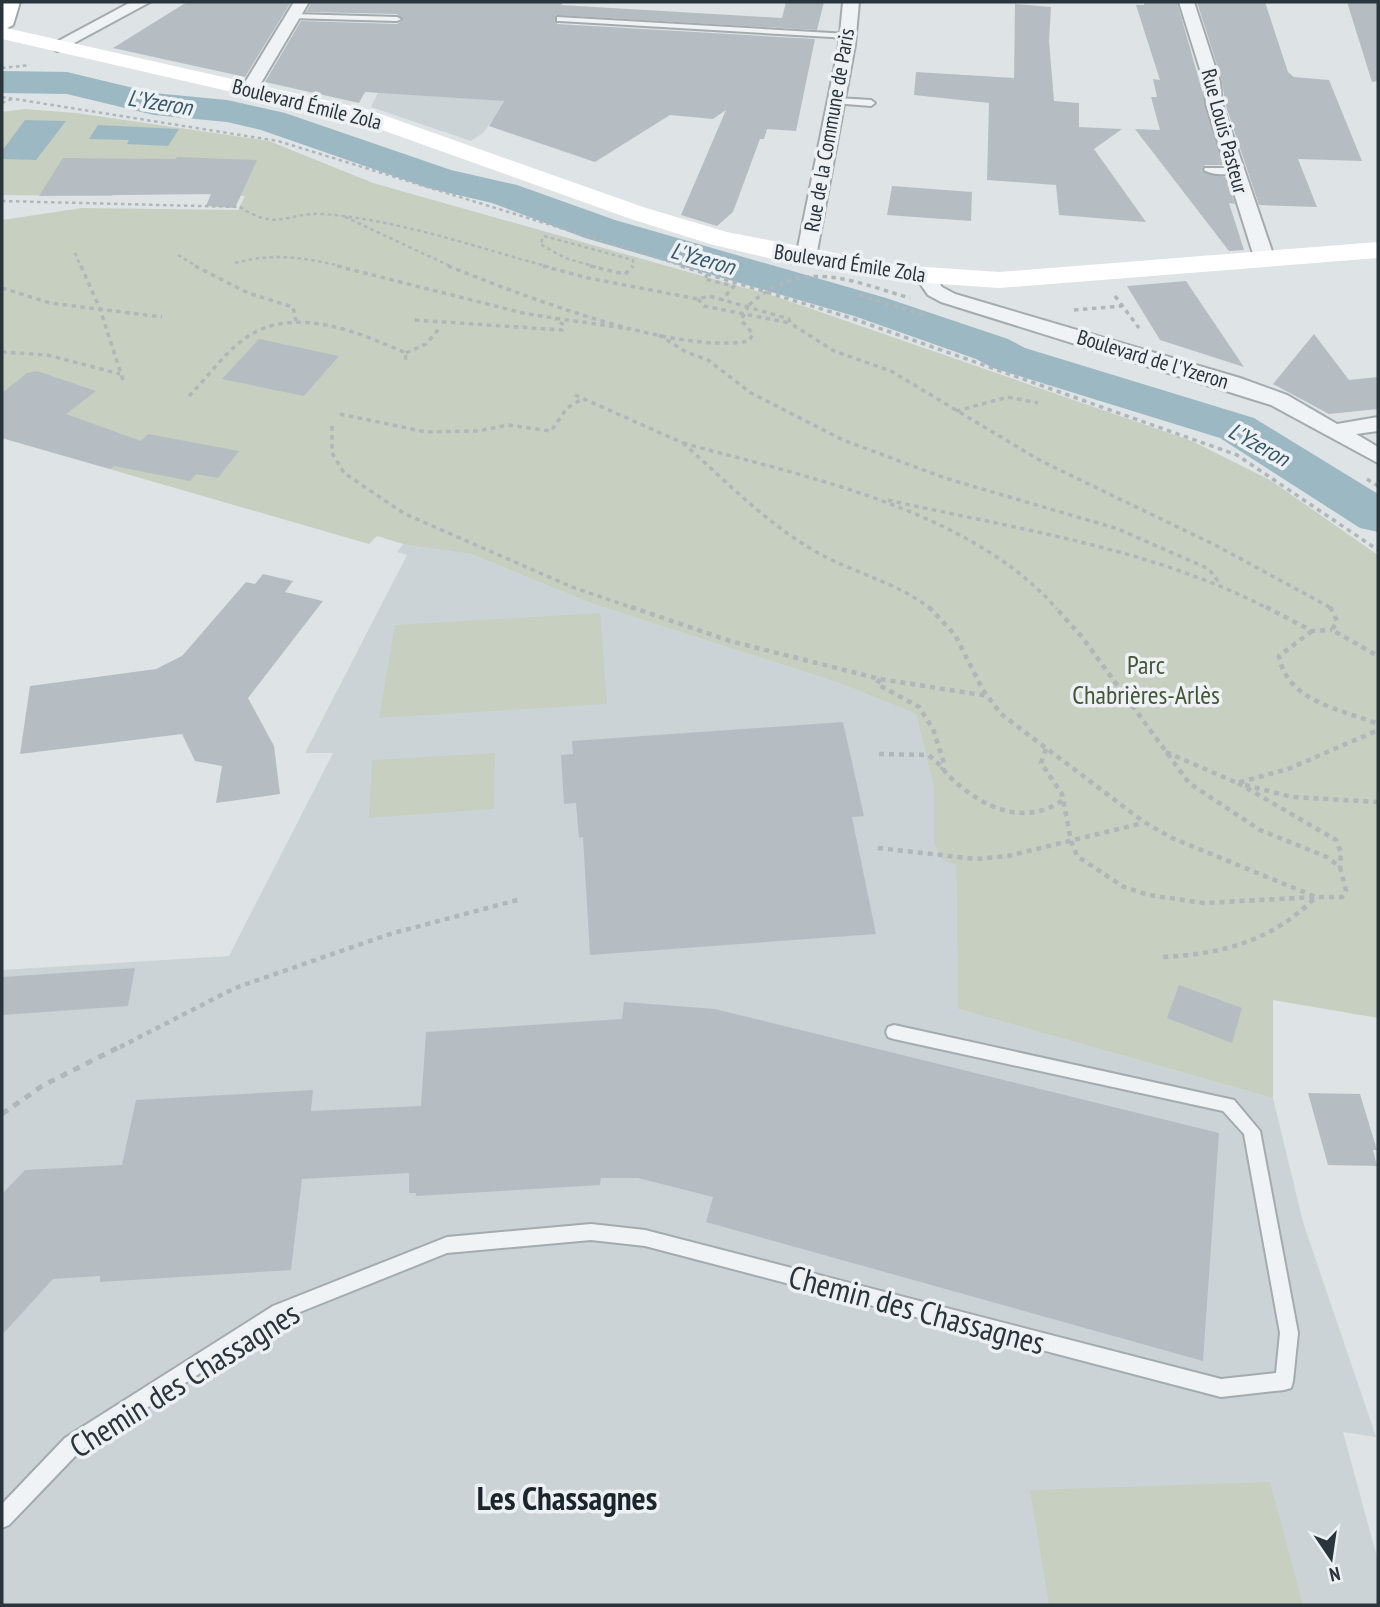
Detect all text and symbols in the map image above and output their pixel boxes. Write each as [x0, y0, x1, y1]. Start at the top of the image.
street label: Rue de la Commune de Paris [798, 26, 860, 234]
street label: Rue Louis Pasteur [1195, 66, 1255, 197]
street label: Boulevard Émile Zola [230, 72, 384, 136]
water label: L'Yzeron [126, 83, 196, 122]
water label: L'Yzeron [668, 235, 740, 281]
street label: Boulevard Émile Zola [772, 238, 928, 288]
street label: Boulevard de l'Yzeron [1074, 323, 1232, 395]
water label: L'Yzeron [1223, 416, 1296, 473]
park label: Parc Chabrières-Arlès [1072, 648, 1220, 711]
street label: Chemin des Chassagnes [784, 1255, 1050, 1363]
street label: Chemin des Chassagnes [61, 1291, 307, 1467]
district label: Les Chassagnes [477, 1476, 657, 1519]
north arrow [1296, 1523, 1366, 1593]
text: N [1327, 1562, 1343, 1587]

